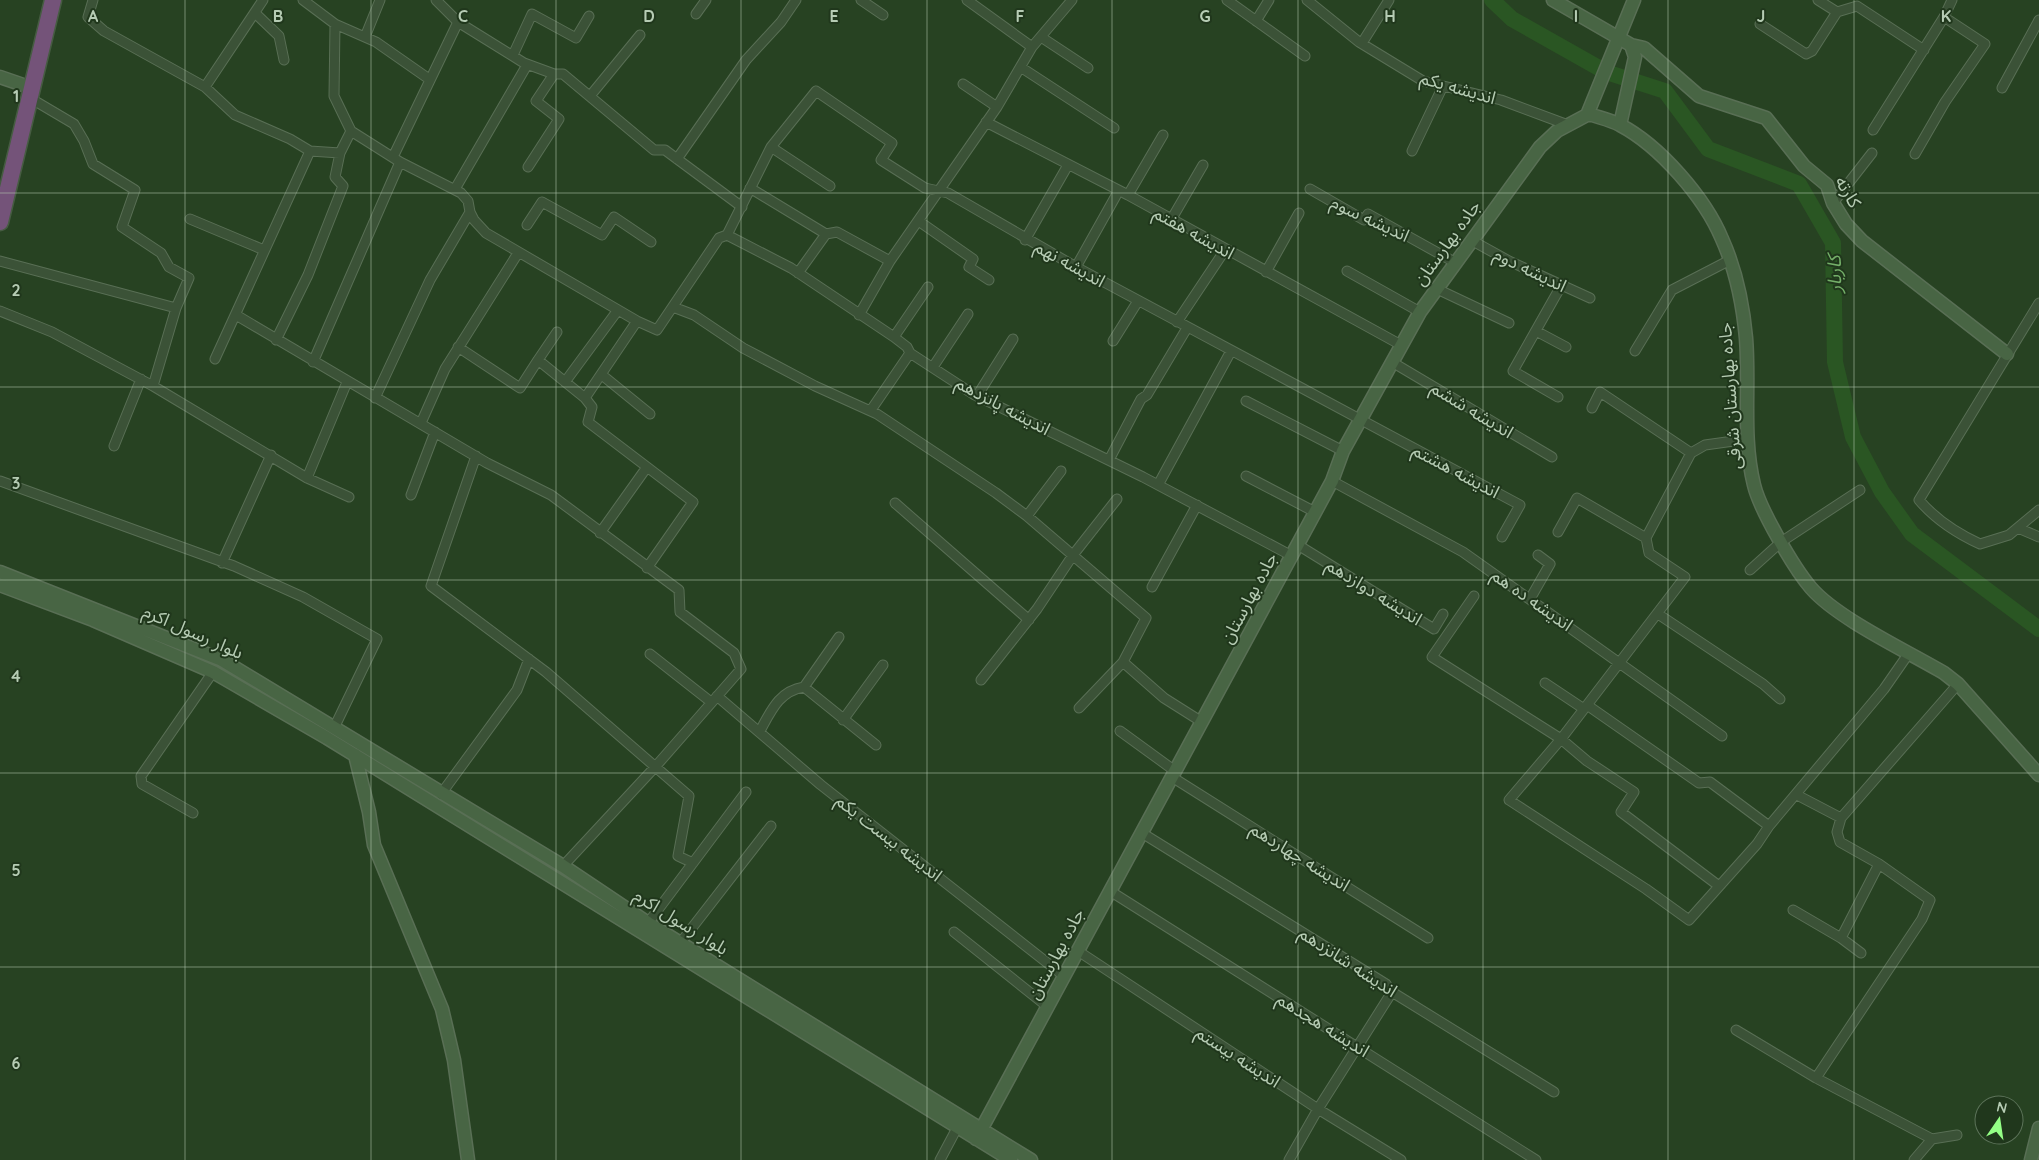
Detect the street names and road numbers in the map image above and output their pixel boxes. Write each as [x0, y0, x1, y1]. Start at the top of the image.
street label: اندیشه یکم [1417, 66, 1499, 111]
street label: کارته [1830, 172, 1867, 212]
street label: اندیشه سوم [1326, 190, 1413, 250]
street label: جاده بهارستان [1408, 195, 1485, 290]
street label: اندیشه هفتم [1149, 201, 1239, 266]
street label: اندیشه نهم [1030, 235, 1110, 294]
street label: اندیشه دوم [1489, 242, 1570, 300]
street label: جاده بهارستان شرقی [1713, 322, 1746, 470]
street label: اندیشه پانزدهم [951, 371, 1055, 442]
street label: اندیشه ششم [1426, 376, 1518, 445]
street label: اندیشه هشتم [1408, 438, 1504, 505]
street label: جاده بهارستان [1215, 548, 1282, 647]
street label: اندیشه دوازدهم [1321, 553, 1427, 632]
street label: اندیشه ده هم [1486, 563, 1578, 638]
street label: بلوار رسول اکرم [138, 599, 247, 667]
street label: اندیشه بیست یکم [830, 789, 947, 888]
street label: اندیشه چهاردهم [1245, 817, 1354, 898]
street label: بلوار رسول اکرم [628, 883, 733, 962]
street label: جاده بهارستان [1022, 904, 1089, 1003]
street label: اندیشه شانزدهم [1294, 921, 1402, 1004]
street label: اندیشه هجدهم [1272, 987, 1374, 1064]
street label: اندیشه بیستم [1190, 1021, 1285, 1094]

